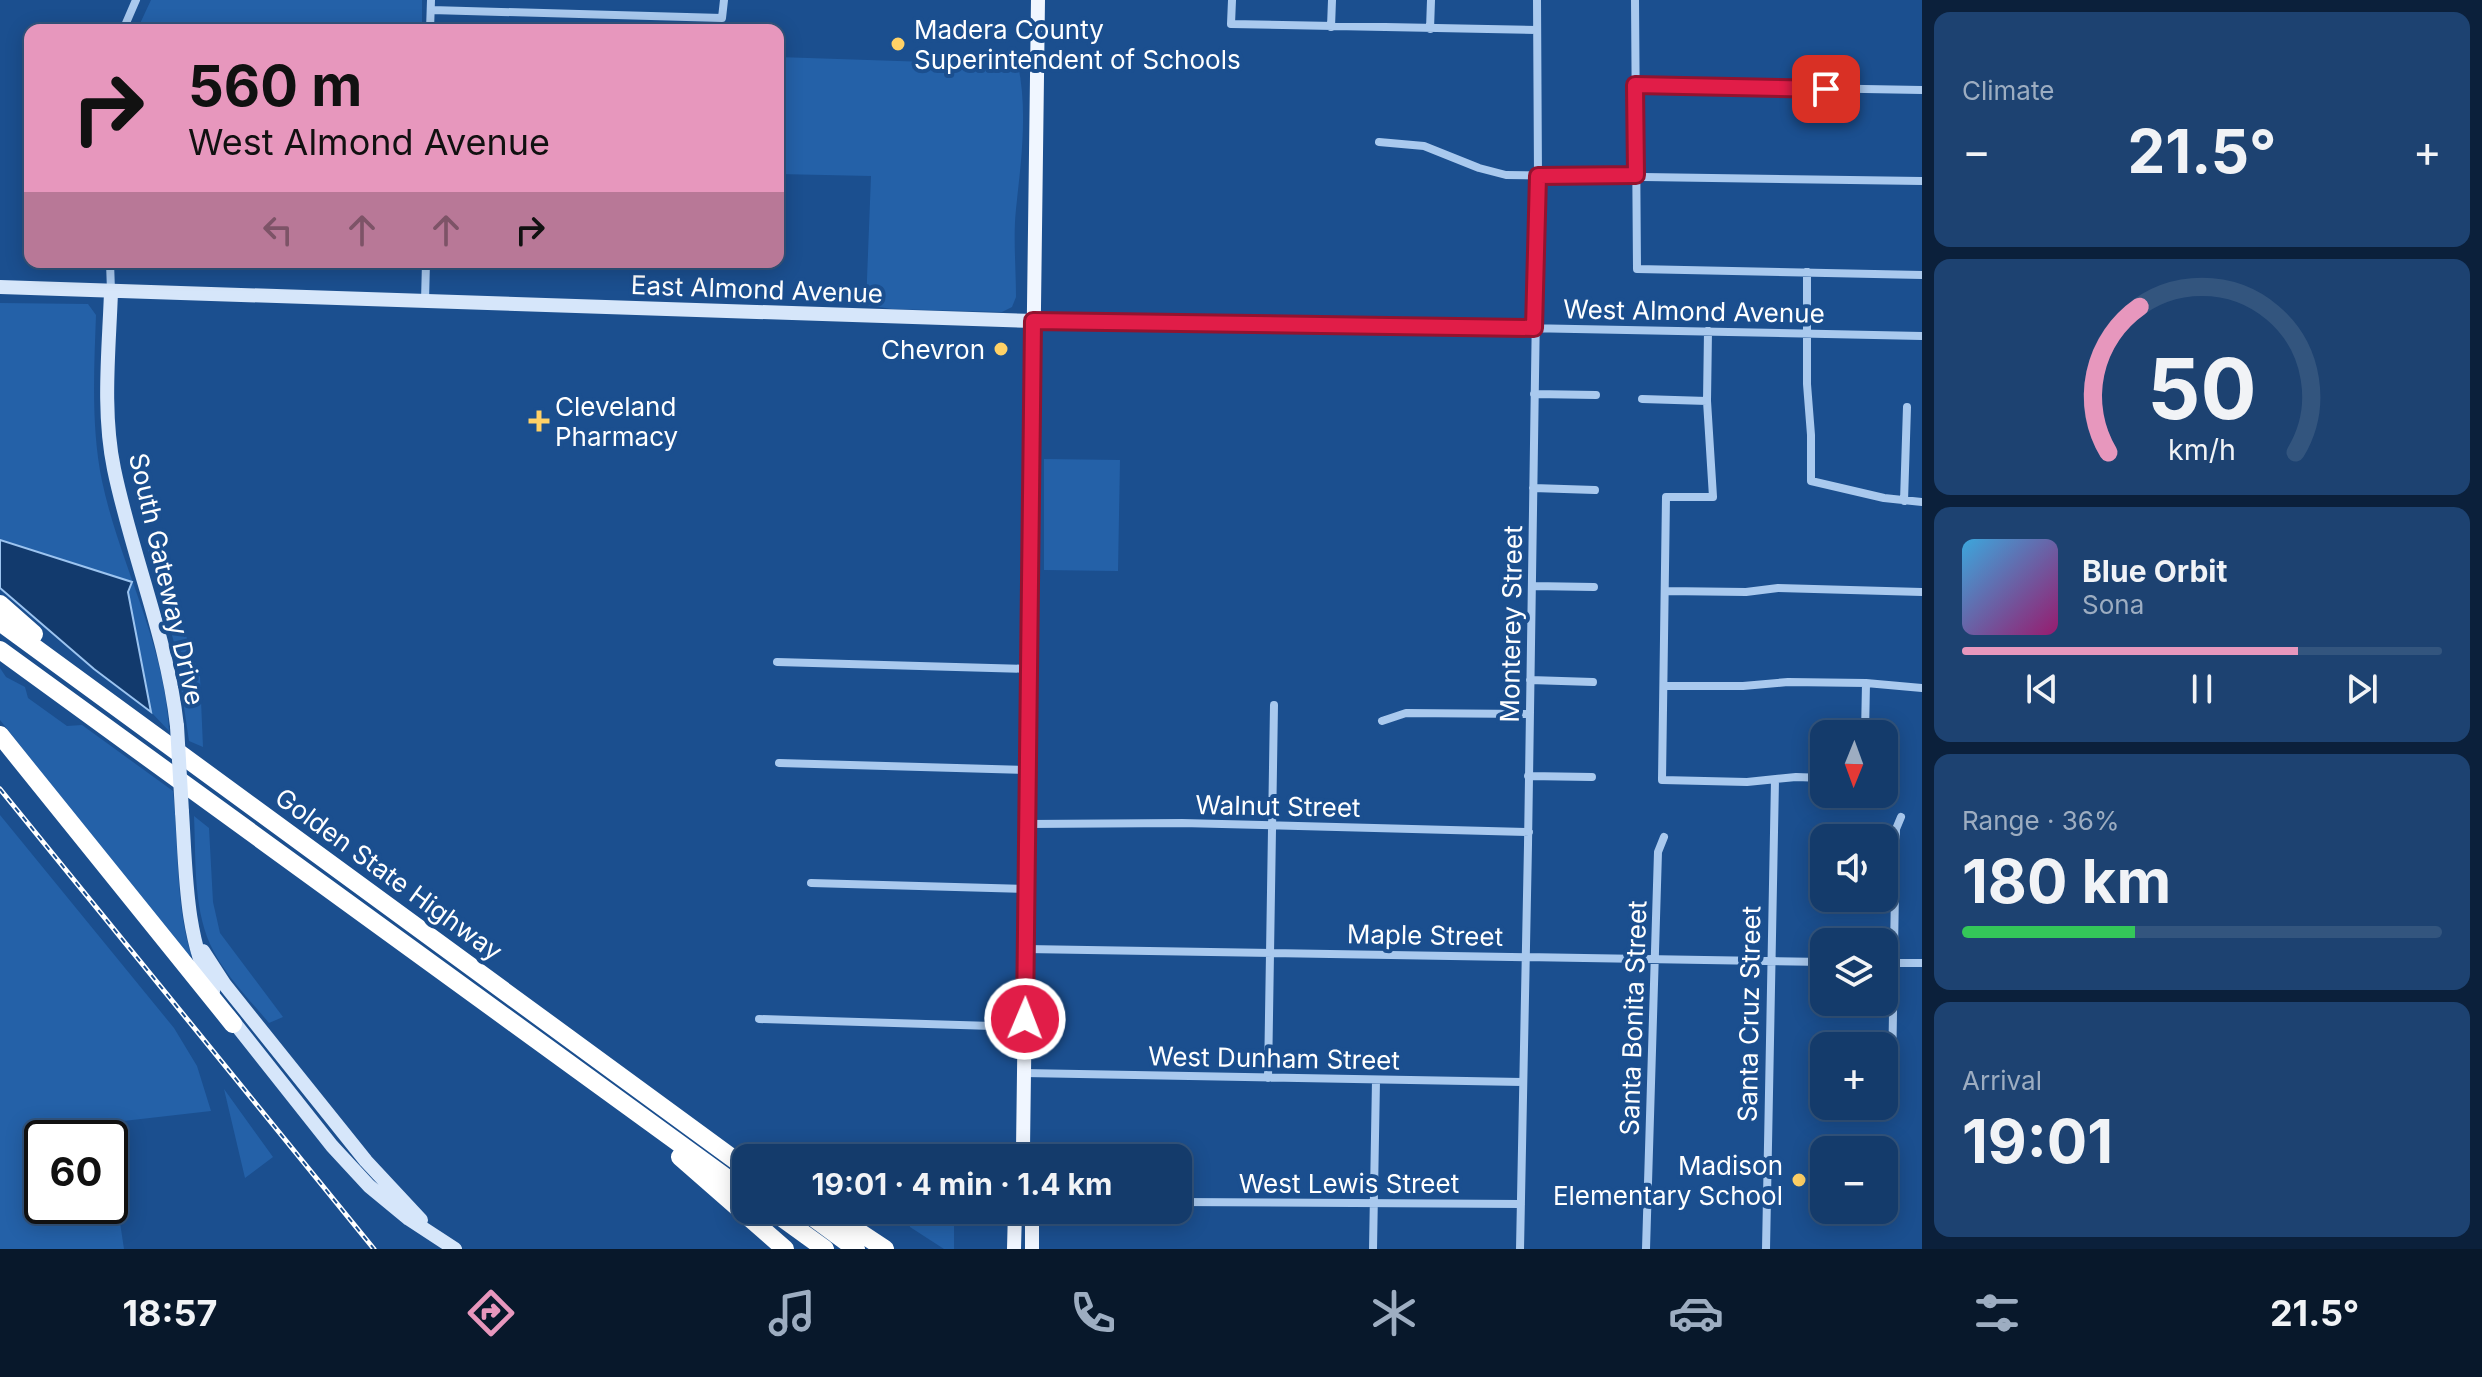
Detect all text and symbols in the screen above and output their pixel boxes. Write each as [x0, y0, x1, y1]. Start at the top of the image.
place label: Madera County Superintendent of Schools [914, 14, 1241, 75]
marker: Madera County Superintendent of Schools [889, 35, 907, 53]
text: 560 m [188, 52, 362, 120]
pin [1792, 55, 1860, 123]
icon: right [56, 56, 160, 160]
icon: arrive [1804, 67, 1848, 111]
text: Climate [1962, 75, 2054, 106]
text: 21.5° [2128, 115, 2276, 187]
text: West Almond Avenue [188, 120, 550, 164]
text: − [1962, 124, 1991, 178]
text: + [2413, 124, 2442, 178]
icon: left [256, 208, 300, 252]
icon: ahead [340, 208, 384, 252]
icon: ahead [424, 208, 468, 252]
icon: right [508, 208, 552, 252]
street label: East Almond Avenue [630, 269, 884, 309]
street label: West Almond Avenue [1563, 293, 1825, 329]
place label: Chevron [881, 334, 985, 365]
text: 50 [2147, 338, 2257, 439]
marker: Chevron [992, 340, 1010, 358]
place label: Cleveland Pharmacy [555, 391, 678, 452]
marker: Cleveland Pharmacy [530, 412, 548, 430]
text: km/h [2168, 432, 2236, 467]
street label: South Gateway Drive [123, 450, 211, 708]
street label: Monterey Street [1494, 525, 1528, 723]
text: Blue Orbit [2082, 553, 2227, 589]
text: Sona [2082, 589, 2144, 620]
icon: previous [2020, 667, 2064, 711]
icon: pause [2180, 667, 2224, 711]
icon: next [2340, 667, 2384, 711]
north arrow [1810, 720, 1898, 808]
map controls [1810, 720, 1898, 1224]
street label: Golden State Highway [270, 781, 508, 967]
street label: Walnut Street [1195, 789, 1361, 823]
text: Range · 36% [1962, 805, 2120, 836]
button: sound [1810, 824, 1898, 912]
text: 180 km [1962, 845, 2171, 917]
street label: Santa Bonita Street [1613, 900, 1653, 1136]
street label: Santa Cruz Street [1732, 906, 1766, 1122]
street label: Maple Street [1347, 918, 1503, 952]
button: layers [1810, 928, 1898, 1016]
position arrow [983, 977, 1067, 1061]
button: + [1810, 1032, 1898, 1120]
street label: West Dunham Street [1148, 1040, 1400, 1076]
text: Arrival [1962, 1065, 2042, 1096]
text: 19:01 [1962, 1105, 2113, 1177]
speed limit sign: 60 [24, 1120, 128, 1224]
button: − [1810, 1136, 1898, 1224]
place label: Madison Elementary School [1553, 1150, 1783, 1211]
text: 19:01 · 4 min · 1.4 km [812, 1166, 1112, 1202]
street label: West Lewis Street [1239, 1168, 1459, 1199]
marker: Madison Elementary School [1790, 1171, 1808, 1189]
icon: directions [463, 1285, 519, 1341]
icon: music [764, 1285, 820, 1341]
icon: phone [1065, 1285, 1121, 1341]
icon: climate [1366, 1285, 1422, 1341]
icon: car [1668, 1285, 1724, 1341]
icon: filters [1969, 1285, 2025, 1341]
text: 18:57 [123, 1291, 218, 1335]
text: 21.5° [2270, 1291, 2359, 1335]

